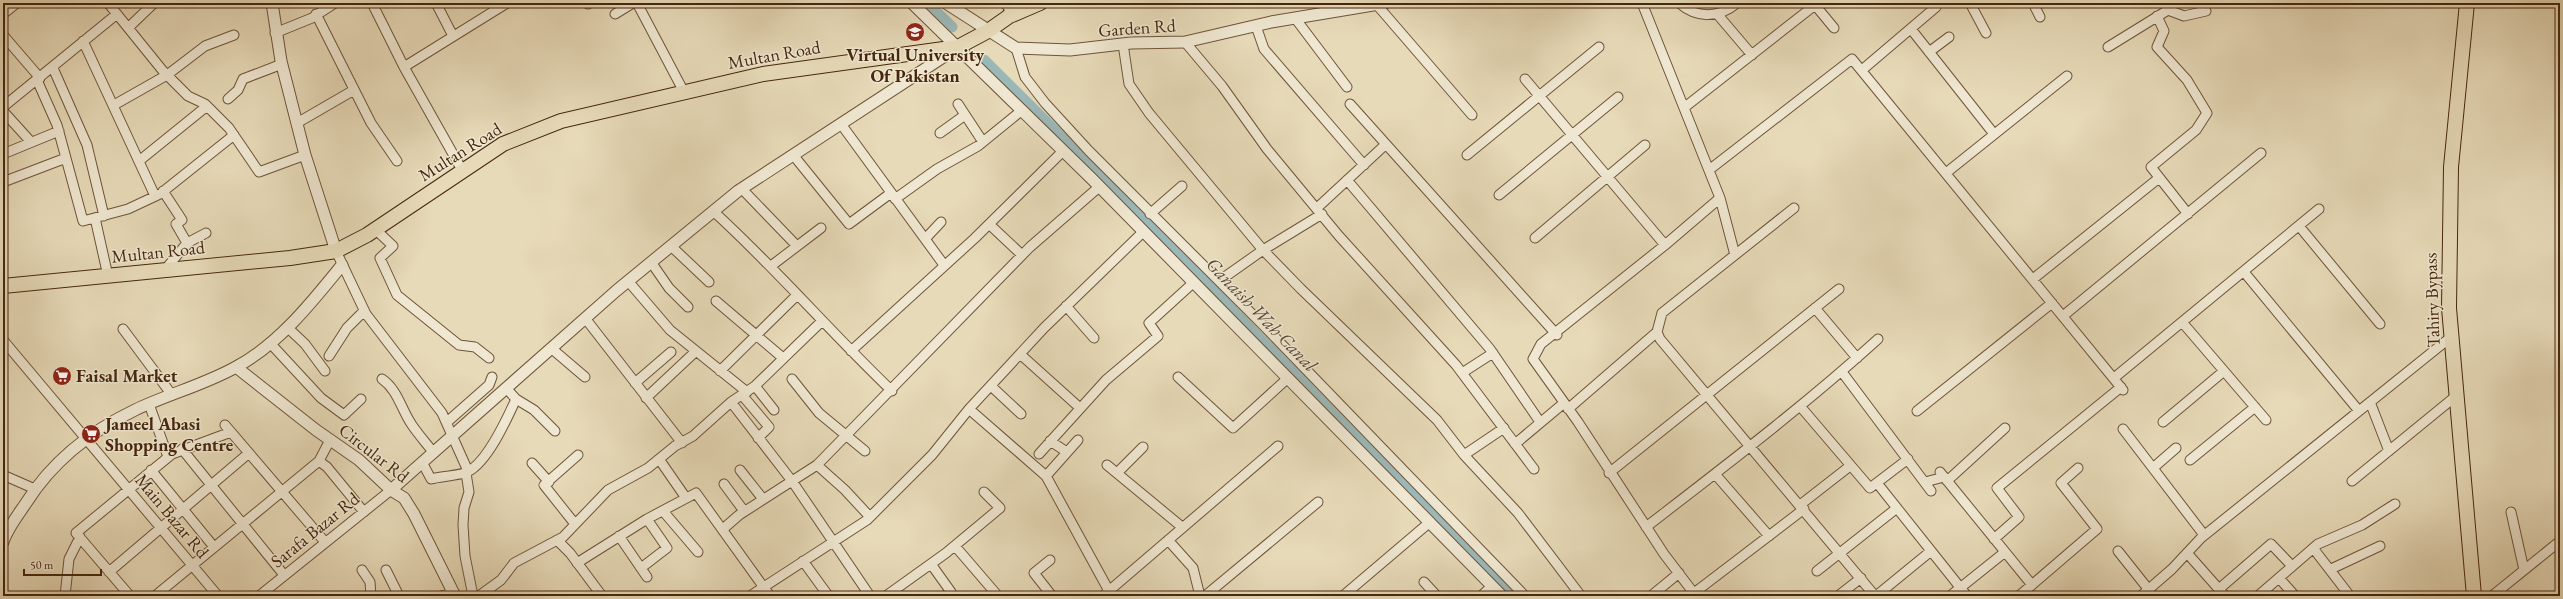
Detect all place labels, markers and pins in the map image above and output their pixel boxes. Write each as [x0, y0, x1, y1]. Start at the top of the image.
school or university icon: Virtual University Of Pakistan [904, 21, 926, 43]
place label: Virtual University Of Pakistan [846, 43, 984, 87]
place label: Faisal Market [76, 364, 178, 387]
supermarket icon: Faisal Market [51, 365, 73, 387]
place label: Jameel Abasi Shopping Centre [103, 412, 234, 456]
supermarket icon: Jameel Abasi Shopping Centre [80, 423, 102, 445]

